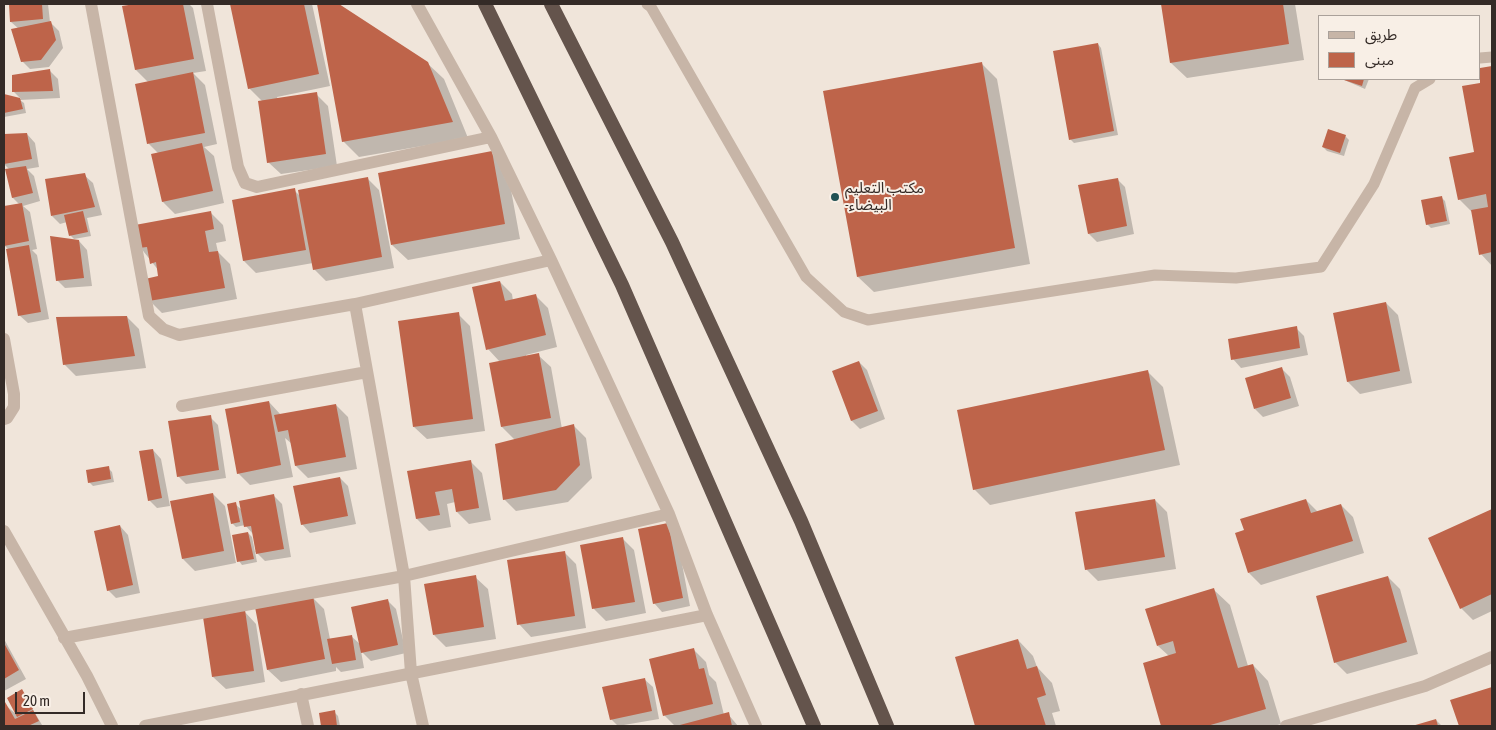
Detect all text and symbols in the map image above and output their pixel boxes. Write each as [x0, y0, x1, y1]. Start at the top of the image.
legend [1318, 15, 1481, 80]
text: طريق [1365, 26, 1397, 43]
text: مبنى [1365, 51, 1394, 68]
place label: مكتب التعليم -البيضاء [845, 179, 924, 214]
marker: مكتب التعليم -البيضاء [829, 191, 841, 203]
scale bar [18, 682, 88, 714]
text: 20 m [23, 692, 50, 709]

